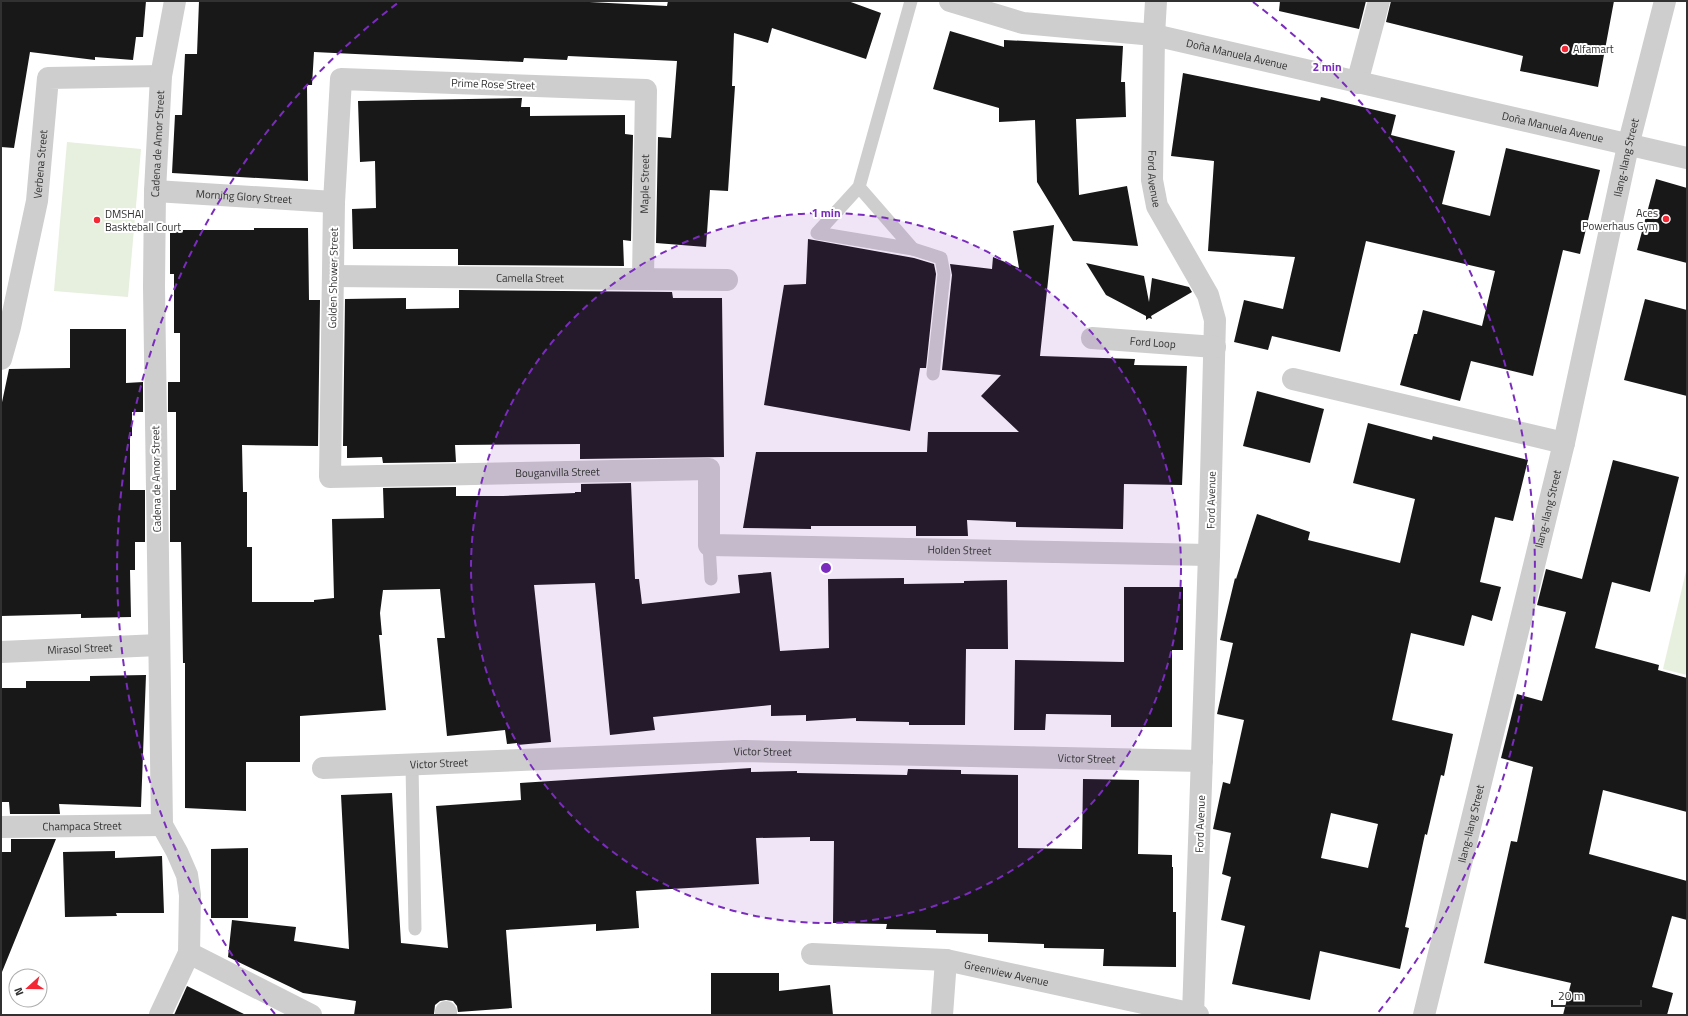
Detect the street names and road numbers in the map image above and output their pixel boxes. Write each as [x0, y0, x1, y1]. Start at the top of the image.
street label: Doña Manuela Avenue [1185, 35, 1290, 74]
street label: Prime Rose Street [451, 75, 535, 93]
street label: Cadena de Amor Street [147, 90, 168, 197]
street label: Doña Manuela Avenue [1500, 108, 1606, 147]
street label: Ilang-Ilang Street [1609, 116, 1643, 198]
street label: Verbena Street [29, 129, 51, 199]
street label: Ford Avenue [1144, 150, 1165, 209]
street label: Maple Street [636, 154, 653, 214]
street label: Morning Glory Street [195, 186, 292, 207]
street label: Golden Shower Street [324, 227, 342, 329]
street label: Camella Street [496, 270, 564, 286]
street label: Ford Loop [1129, 333, 1177, 352]
street label: Cadena de Amor Street [147, 425, 165, 532]
street label: Bouganvilla Street [515, 463, 600, 481]
street label: Ilang-Ilang Street [1531, 468, 1565, 550]
street label: Ford Avenue [1202, 471, 1220, 529]
street label: Holden Street [927, 541, 992, 559]
street label: Mirasol Street [47, 639, 113, 658]
street label: Victor Street [733, 743, 792, 760]
street label: Victor Street [1057, 750, 1116, 767]
street label: Victor Street [410, 754, 468, 772]
street label: Ilang-Ilang Street [1454, 783, 1488, 865]
street label: Ford Avenue [1191, 794, 1209, 853]
street label: Champaca Street [42, 818, 122, 834]
street label: Greenview Avenue [963, 956, 1051, 990]

